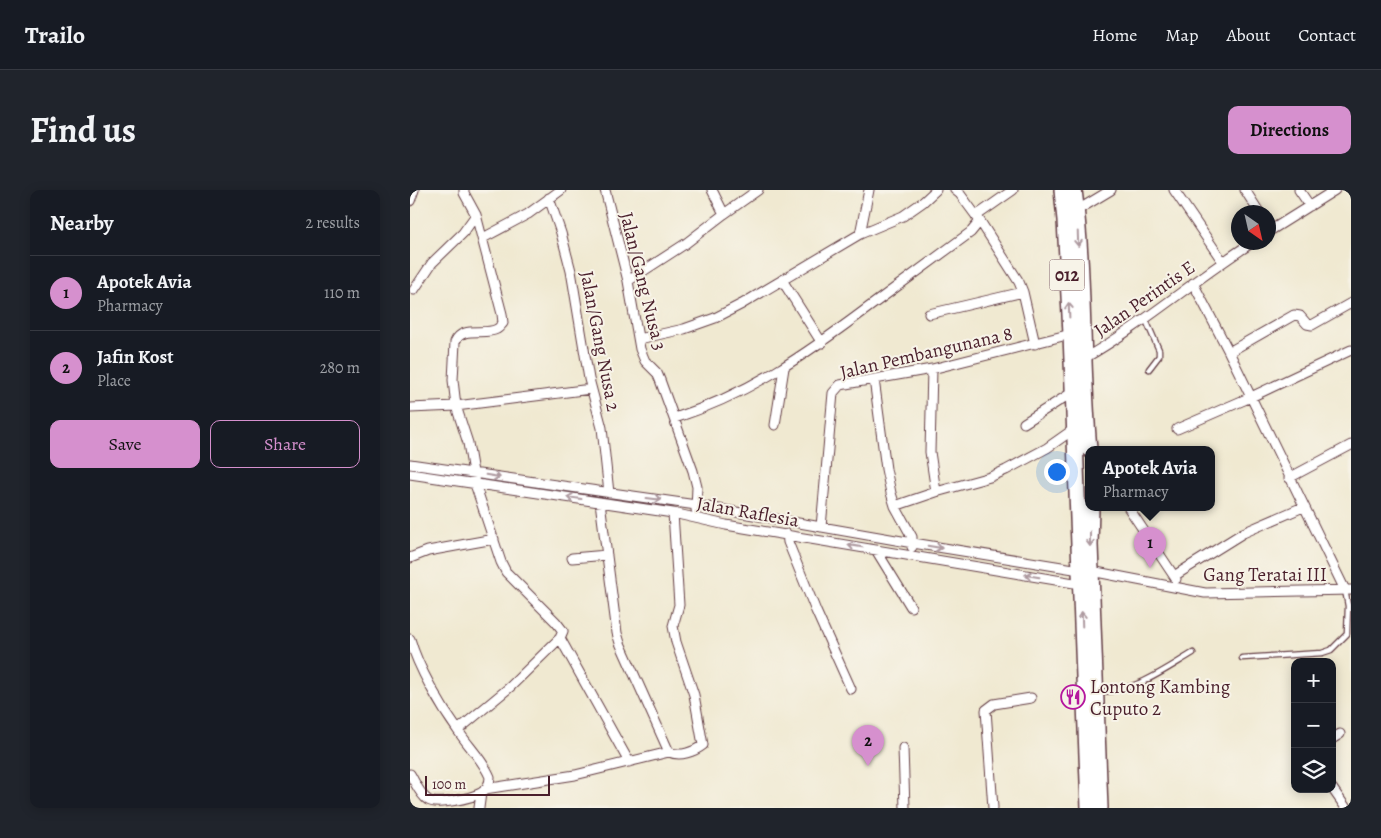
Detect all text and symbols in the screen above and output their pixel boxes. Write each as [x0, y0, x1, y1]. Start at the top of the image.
text: Trailo [25, 19, 85, 51]
text: Home [1092, 23, 1137, 47]
text: Map [1165, 23, 1198, 47]
text: About [1226, 23, 1270, 47]
text: Contact [1298, 23, 1356, 47]
text: Find us [30, 106, 136, 154]
button: Directions [1228, 106, 1351, 154]
north arrow [1231, 205, 1276, 250]
text: Nearby [50, 209, 113, 237]
street label: Jalan/Gang Nusa 3 [613, 209, 673, 353]
text: 2 results [305, 212, 360, 234]
one-way arrow [1073, 230, 1083, 246]
street label: Jalan Perintis E [1089, 254, 1200, 343]
road number: 012 [1050, 260, 1084, 290]
text: Apotek Avia [97, 269, 192, 295]
street label: Jalan/Gang Nusa 2 [574, 269, 626, 414]
text: 1 [63, 282, 69, 304]
text: 110 m [324, 282, 360, 304]
text: Pharmacy [97, 295, 163, 317]
one-way arrow [1065, 303, 1074, 319]
street label: Jalan Pembangunana 8 [837, 320, 1015, 385]
text: Jafin Kost [97, 344, 174, 370]
text: 2 [62, 357, 70, 379]
text: 280 m [320, 357, 360, 379]
text: Place [97, 370, 131, 392]
button: Save [50, 420, 200, 468]
button: Share [210, 420, 360, 468]
popup [1085, 446, 1215, 511]
text: Apotek Avia [1103, 455, 1197, 481]
your location [1044, 459, 1070, 485]
one-way arrow [484, 471, 500, 481]
text: Pharmacy [1103, 481, 1168, 503]
street label: Jalan Raflesia [695, 490, 801, 534]
one-way arrow [566, 493, 582, 503]
one-way arrow [645, 494, 661, 504]
pin: 1 [1134, 527, 1166, 568]
one-way arrow [1085, 530, 1095, 546]
one-way arrow [847, 541, 863, 551]
one-way arrow [926, 542, 942, 552]
street label: Gang Teratai III [1203, 562, 1327, 588]
one-way arrow [1024, 571, 1040, 581]
one-way arrow [1077, 612, 1086, 628]
map controls [1291, 658, 1336, 793]
button: + [1291, 658, 1336, 703]
place label: Lontong Kambing Cuputo 2 [1090, 674, 1231, 722]
restaurant icon: Lontong Kambing Cuputo 2 [1060, 684, 1086, 710]
button: − [1291, 703, 1336, 748]
pin: 2 [852, 725, 884, 766]
button: layers [1291, 748, 1336, 793]
scale bar [425, 773, 550, 796]
text: 100 m [432, 775, 466, 794]

